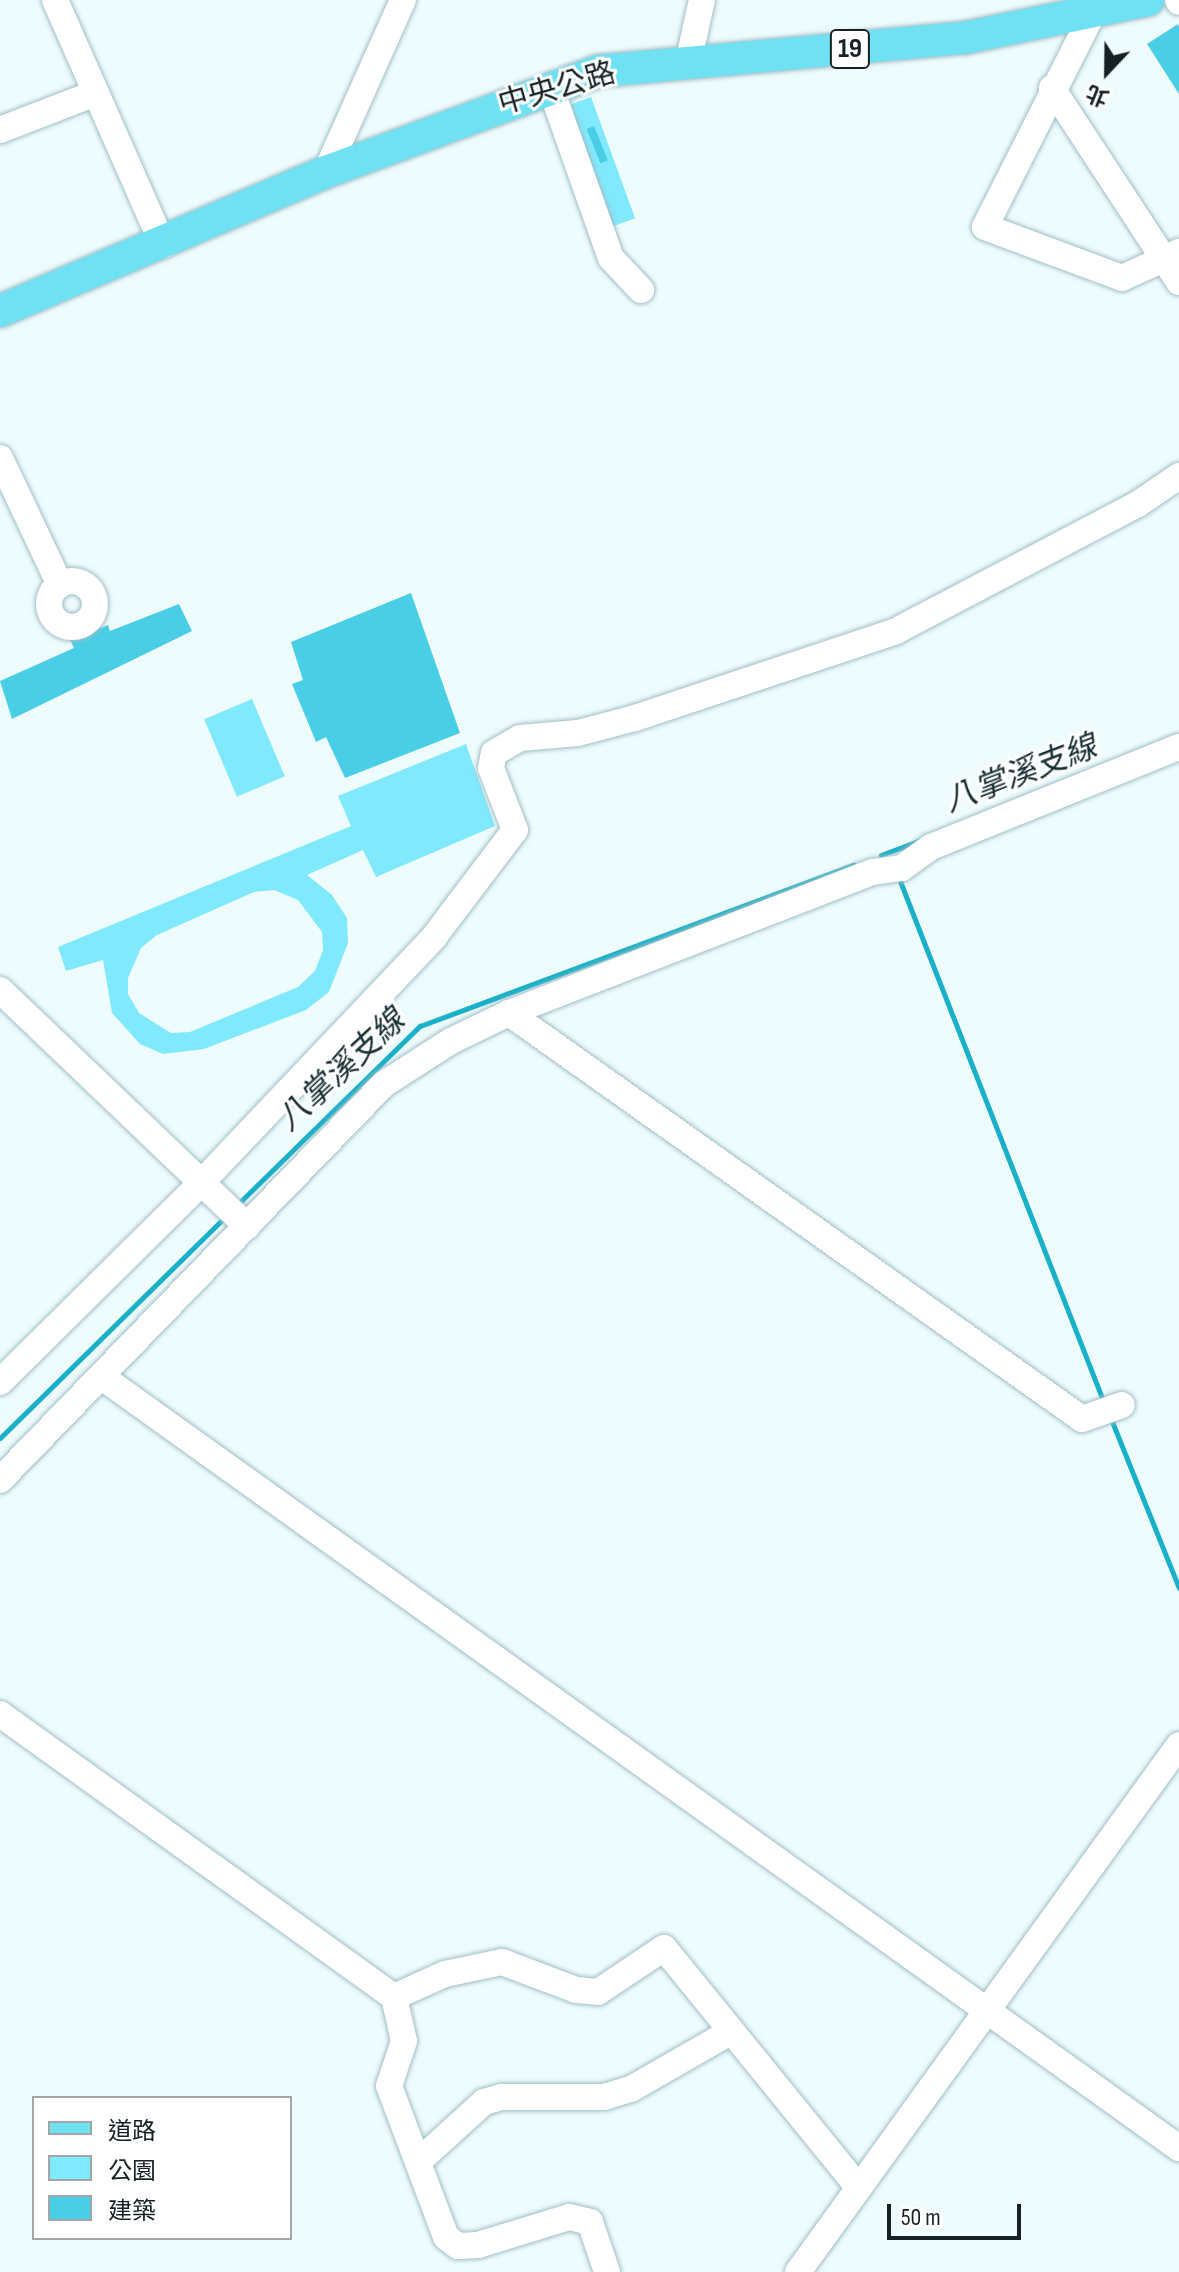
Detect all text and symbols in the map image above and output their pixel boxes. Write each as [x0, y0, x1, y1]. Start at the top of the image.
road number: 19 [828, 25, 872, 73]
north arrow [1067, 32, 1147, 112]
street label: 中央公路 [494, 55, 620, 123]
text: 北 [1083, 78, 1113, 111]
water label: 八掌溪支線 [939, 728, 1103, 822]
water label: 八掌溪支線 [270, 1002, 414, 1140]
legend [32, 2096, 292, 2240]
text: 道路 [108, 2117, 156, 2146]
text: 公園 [108, 2157, 156, 2186]
scale bar [891, 2188, 1025, 2238]
text: 建築 [108, 2197, 156, 2226]
text: 50 m [901, 2203, 941, 2232]

